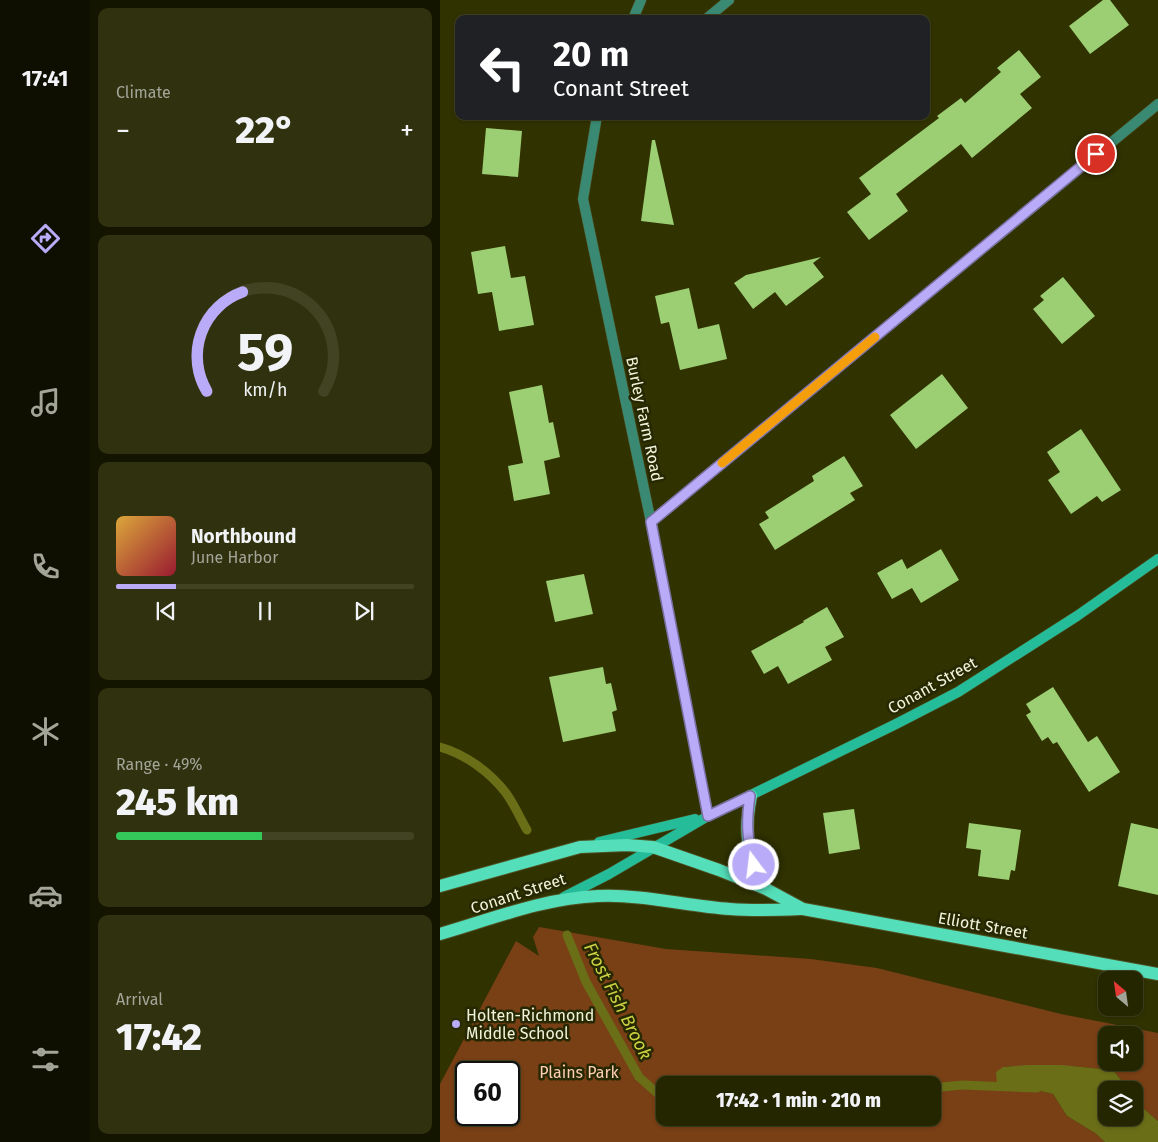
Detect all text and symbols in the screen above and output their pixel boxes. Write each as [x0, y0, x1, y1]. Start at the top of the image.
text: 20 m [553, 33, 629, 75]
icon: left [470, 35, 535, 100]
text: 17:41 [22, 65, 68, 92]
text: Conant Street [553, 75, 689, 102]
text: Climate [116, 83, 171, 102]
text: 22° [235, 107, 295, 153]
text: − [116, 114, 130, 147]
text: + [400, 114, 414, 147]
pin [1075, 133, 1117, 175]
icon: arrive [1082, 140, 1110, 168]
icon: directions [28, 221, 63, 256]
text: 59 [237, 321, 293, 384]
street label: Burley Farm Road [622, 355, 667, 483]
text: km/h [243, 379, 287, 401]
icon: music [28, 385, 63, 420]
text: Northbound [191, 525, 296, 548]
text: June Harbor [191, 548, 278, 567]
icon: phone [28, 549, 63, 584]
icon: previous [152, 597, 180, 625]
icon: pause [251, 597, 279, 625]
icon: next [350, 597, 378, 625]
street label: Conant Street [884, 653, 980, 718]
icon: climate [28, 714, 63, 749]
text: Range · 49% [116, 755, 203, 774]
text: 245 km [116, 779, 239, 825]
position arrow [727, 838, 779, 890]
street label: Conant Street [468, 869, 568, 918]
icon: car [28, 878, 63, 913]
street label: Elliott Street [937, 908, 1030, 943]
water label: Frost Fish Brook [579, 939, 657, 1063]
north arrow [1098, 971, 1142, 1016]
map controls [1098, 971, 1143, 1126]
text: Arrival [116, 990, 163, 1009]
place label: Holten-Richmond Middle School [466, 1006, 594, 1043]
text: 17:42 [116, 1014, 202, 1060]
marker: Holten-Richmond Middle School [450, 1018, 462, 1030]
button: sound [1098, 1026, 1143, 1071]
icon: filters [28, 1042, 63, 1077]
speed limit sign: 60 [455, 1061, 520, 1126]
park label: Plains Park [539, 1063, 620, 1082]
button: layers [1098, 1081, 1143, 1126]
text: 17:42 · 1 min · 210 m [716, 1089, 881, 1112]

